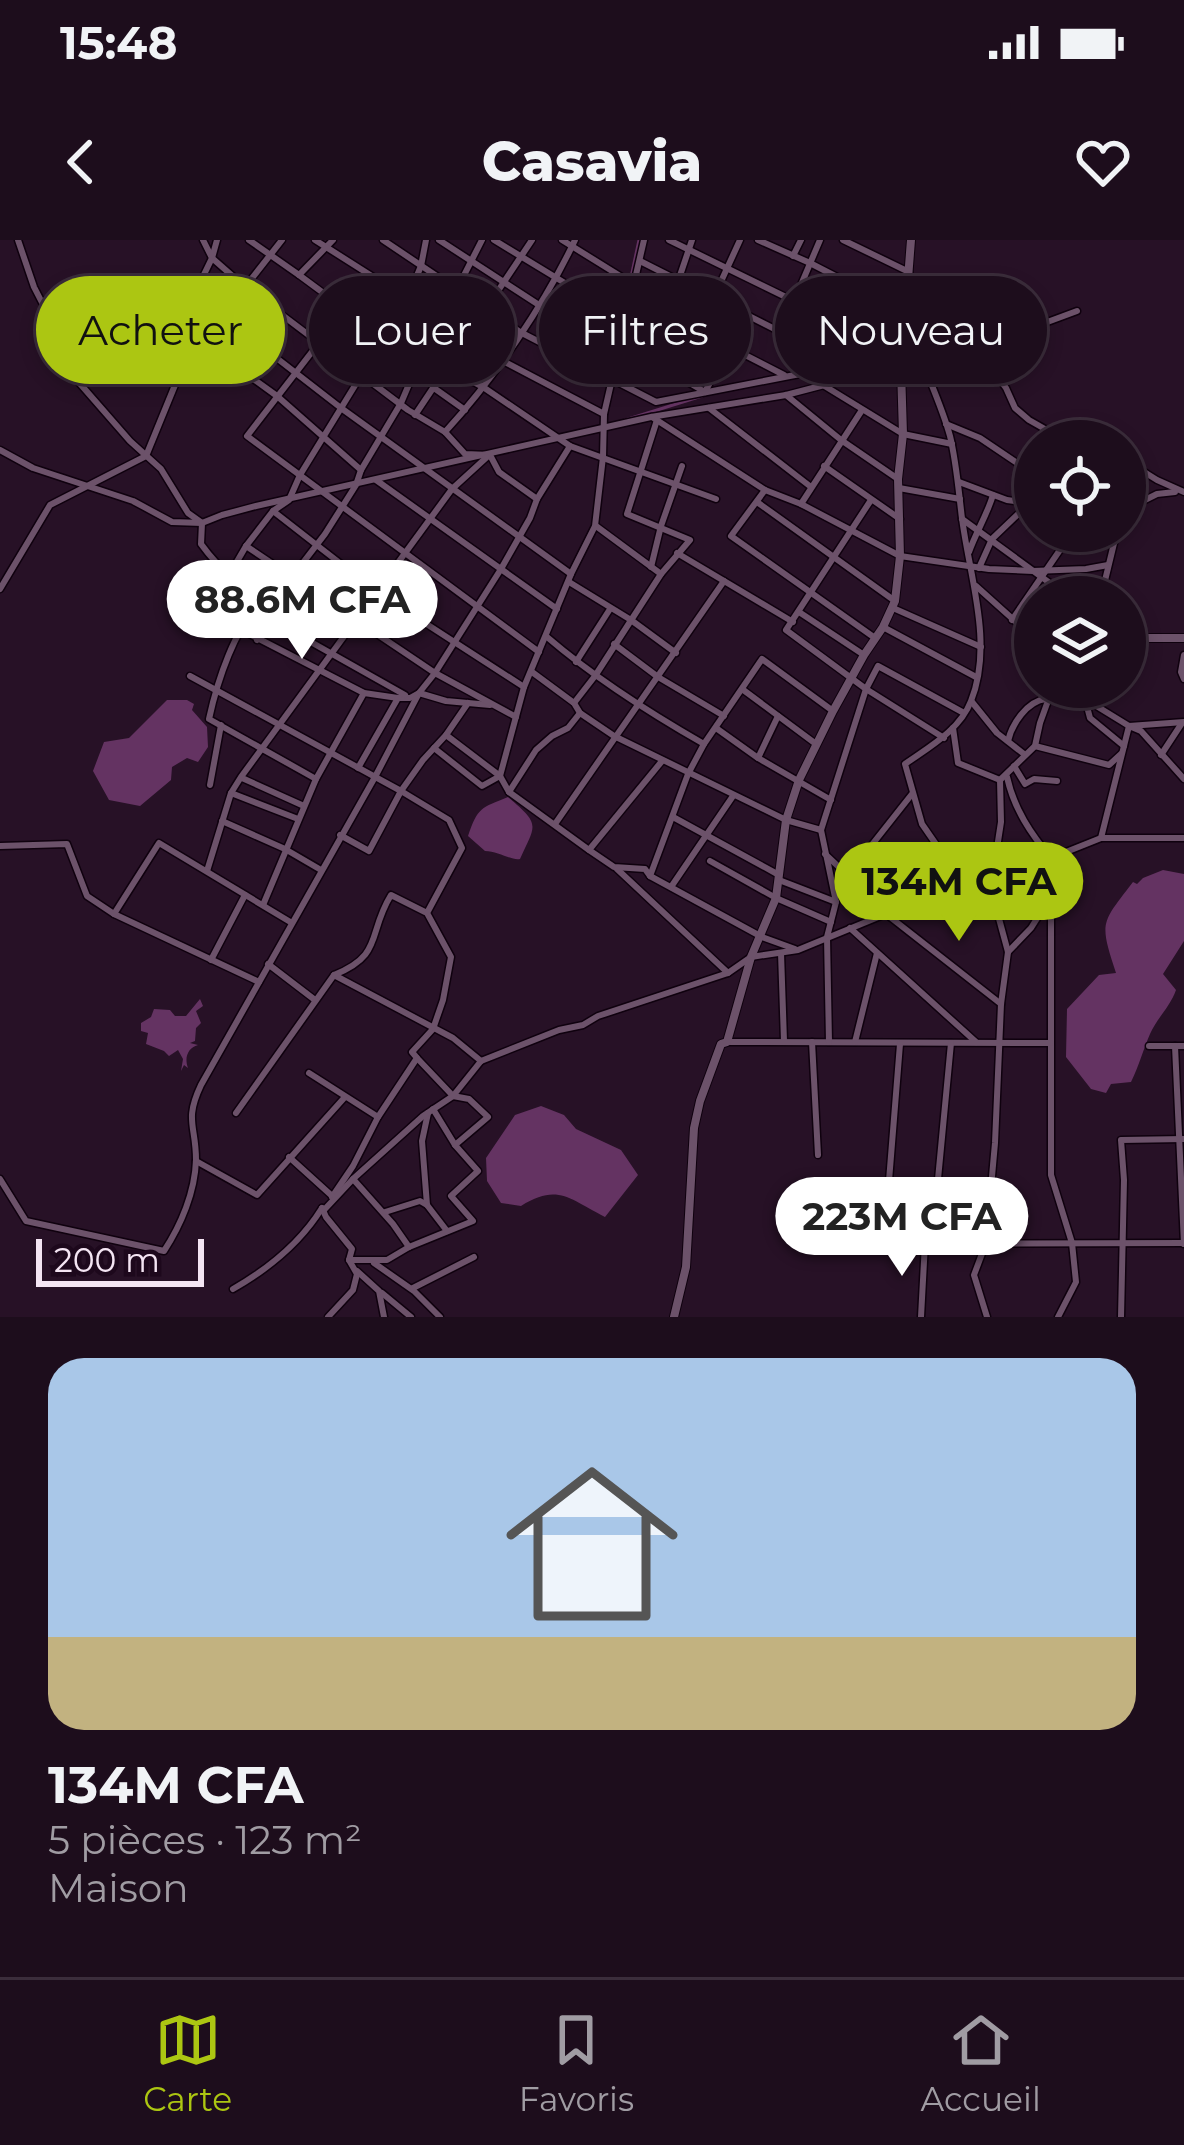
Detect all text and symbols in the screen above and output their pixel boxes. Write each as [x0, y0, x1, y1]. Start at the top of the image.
text: 15:48 [60, 15, 177, 70]
icon: back [48, 129, 114, 195]
text: Casavia [482, 129, 702, 195]
icon: heart [1070, 129, 1136, 195]
chip: Acheter [36, 276, 285, 384]
chip: Louer [309, 276, 515, 384]
chip: Filtres [539, 276, 751, 384]
chip: Nouveau [775, 276, 1047, 384]
map controls [1014, 420, 1146, 708]
button: locate [1014, 420, 1146, 552]
pin: 88.6M CFA [165, 560, 439, 662]
text: 88.6M CFA [194, 575, 410, 623]
button: layers [1014, 576, 1146, 708]
pin: 134M CFA [835, 842, 1083, 944]
text: 134M CFA [861, 857, 1057, 905]
pin: 223M CFA [778, 1177, 1026, 1279]
text: 223M CFA [802, 1192, 1002, 1240]
scale bar [36, 1233, 204, 1286]
text: 200 m [54, 1240, 160, 1280]
icon: home [484, 1436, 700, 1652]
text: 134M CFA [48, 1754, 304, 1816]
text: 5 pièces · 123 m² [48, 1816, 362, 1864]
text: Maison [48, 1864, 189, 1912]
tab: Carte [143, 2007, 232, 2119]
tab: Favoris [519, 2007, 634, 2119]
tab: Accueil [921, 2007, 1041, 2119]

